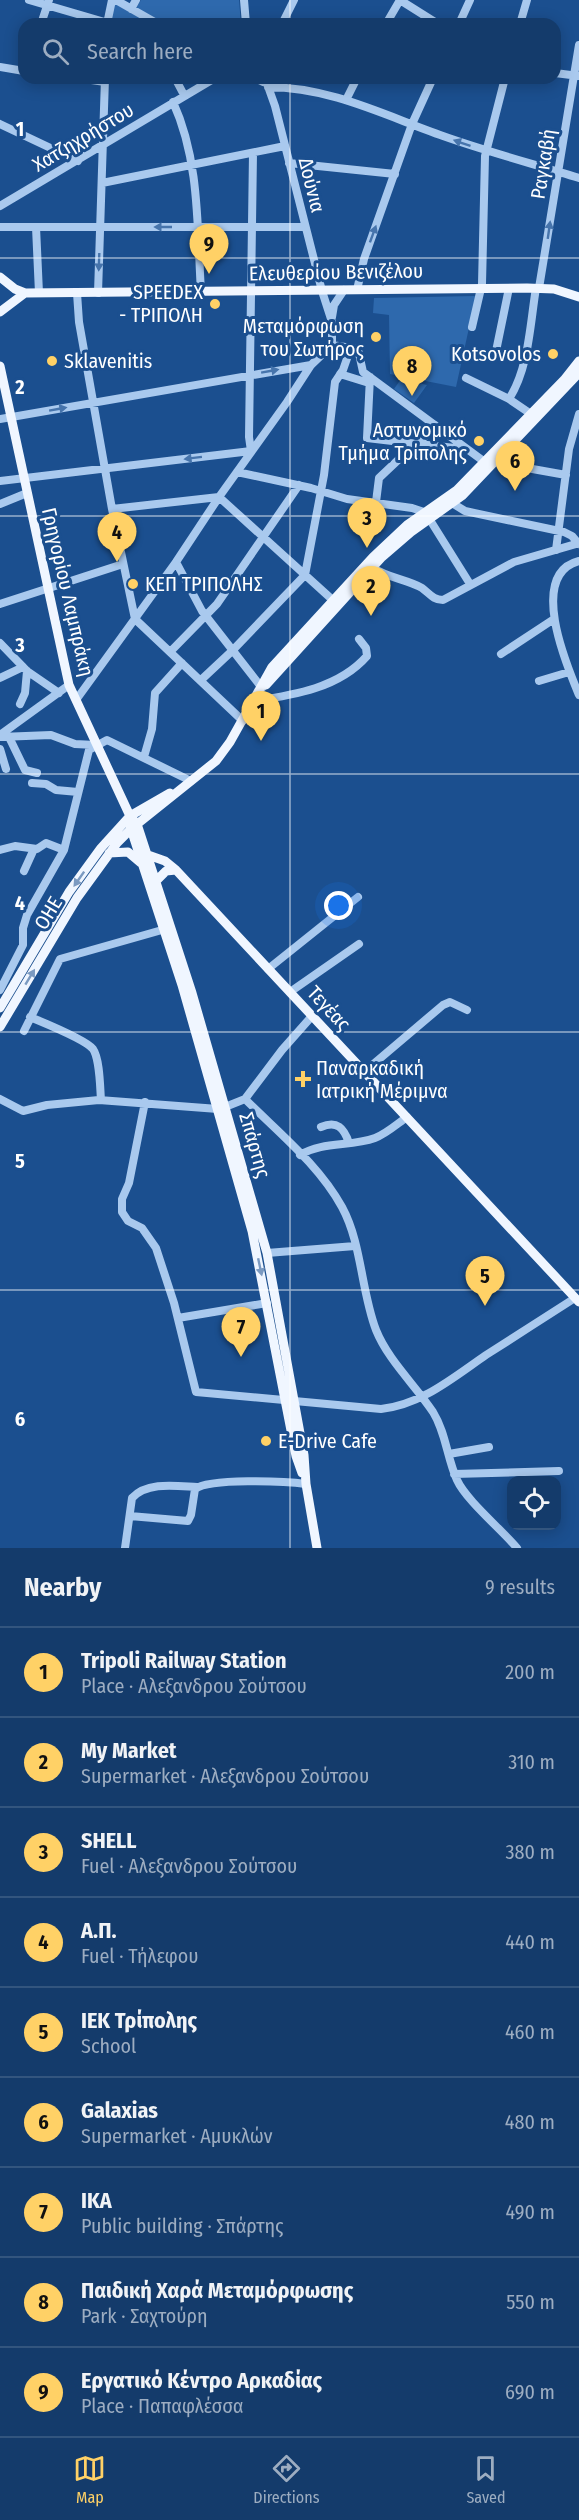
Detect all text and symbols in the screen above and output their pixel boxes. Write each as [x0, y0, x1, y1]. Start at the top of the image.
search box [18, 18, 561, 84]
icon: search [39, 35, 72, 68]
text: Search here [87, 38, 193, 65]
street label: Χατζηχρήστου [28, 97, 138, 177]
text: 1 [16, 117, 24, 141]
street label: Ραγκαβή [526, 127, 560, 201]
one-way arrow [453, 138, 471, 148]
street label: Δούνια [294, 155, 330, 215]
one-way arrow [544, 221, 553, 240]
one-way arrow [153, 222, 172, 232]
pin: 9 [190, 224, 228, 274]
one-way arrow [369, 225, 378, 243]
one-way arrow [94, 253, 104, 272]
street label: Ελευθερίου Βενιζέλου [249, 258, 423, 286]
place label: SPEEDEX - ΤΡΙΠΟΛΗ [119, 280, 203, 327]
marker: SPEEDEX - ΤΡΙΠΟΛΗ [208, 297, 222, 311]
place label: Μεταμόρφωση του Σωτήρος [243, 314, 365, 361]
marker: Μεταμόρφωση του Σωτήρος [369, 330, 383, 344]
place label: Kotsovolos [451, 342, 541, 366]
pin: 8 [392, 346, 432, 396]
marker: Kotsovolos [546, 347, 560, 361]
place label: Sklavenitis [64, 349, 152, 373]
marker: Sklavenitis [45, 354, 59, 368]
one-way arrow [261, 367, 280, 376]
text: 2 [14, 375, 25, 399]
one-way arrow [48, 405, 67, 414]
place label: Αστυνομικό Τμήμα Τρίπολης [339, 418, 468, 465]
marker: Αστυνομικό Τμήμα Τρίπολης [472, 434, 486, 448]
pin: 6 [496, 442, 534, 491]
one-way arrow [183, 453, 202, 463]
pin: 3 [348, 498, 386, 548]
street label: Γρηγορίου Λαμπράκη [37, 505, 99, 679]
pin: 4 [98, 512, 136, 562]
pin: 2 [352, 566, 391, 616]
place label: ΚΕΠ ΤΡΙΠΟΛΗΣ [145, 572, 263, 596]
marker: ΚΕΠ ΤΡΙΠΟΛΗΣ [126, 577, 140, 591]
text: 3 [14, 633, 25, 657]
pin: 1 [242, 692, 280, 741]
one-way arrow [73, 870, 85, 886]
text: 4 [15, 891, 25, 915]
your location [324, 891, 353, 920]
street label: ΟΗΕ [29, 892, 67, 934]
one-way arrow [25, 968, 35, 985]
street label: Τεγέας [302, 981, 356, 1036]
place label: Παναρκαδική Ιατρική Μέριμνα [316, 1056, 448, 1103]
marker: Παναρκαδική Ιατρική Μέριμνα [294, 1070, 312, 1088]
street label: Σπάρτης [234, 1109, 276, 1181]
text: 5 [15, 1149, 25, 1173]
pin: 5 [466, 1256, 504, 1306]
one-way arrow [256, 1257, 265, 1276]
pin: 7 [222, 1308, 260, 1357]
text: 6 [15, 1407, 25, 1431]
place label: E-Drive Cafe [278, 1429, 377, 1453]
marker: E-Drive Cafe [259, 1434, 273, 1448]
map controls [507, 1476, 561, 1530]
button: locate [507, 1476, 561, 1530]
text: Nearby [24, 1572, 101, 1603]
text: 9 results [485, 1575, 555, 1599]
text: Tripoli Railway Station [81, 1647, 287, 1674]
text: 1 [39, 1660, 48, 1684]
text: 200 m [505, 1660, 555, 1684]
text: Place · Αλεξανδρου Σούτσου [81, 1674, 307, 1698]
text: My Market [81, 1737, 177, 1764]
text: 2 [39, 1750, 48, 1774]
text: 310 m [508, 1750, 555, 1774]
text: Supermarket · Αλεξανδρου Σούτσου [81, 1764, 369, 1788]
text: SHELL [81, 1827, 137, 1854]
text: 3 [39, 1840, 48, 1864]
text: 380 m [505, 1840, 555, 1864]
text: Fuel · Αλεξανδρου Σούτσου [81, 1854, 297, 1878]
text: Α.Π. [81, 1917, 116, 1944]
text: 4 [38, 1930, 49, 1954]
text: 440 m [505, 1930, 555, 1954]
text: Fuel · Τήλεφου [81, 1944, 199, 1968]
text: ΙΕΚ Τρίπολης [81, 2007, 197, 2034]
text: 5 [39, 2020, 48, 2044]
text: 460 m [505, 2020, 555, 2044]
text: School [81, 2034, 136, 2058]
text: Galaxias [81, 2097, 158, 2124]
text: 6 [38, 2110, 49, 2134]
text: 480 m [505, 2110, 555, 2134]
text: Supermarket · Αμυκλών [81, 2124, 272, 2148]
text: ΙΚΑ [81, 2187, 112, 2214]
text: 7 [39, 2200, 48, 2224]
text: 490 m [505, 2200, 555, 2224]
text: Public building · Σπάρτης [81, 2214, 283, 2238]
text: Παιδική Χαρά Μεταμόρφωσης [81, 2277, 353, 2304]
text: 8 [38, 2290, 49, 2314]
text: 550 m [506, 2290, 555, 2314]
text: Park · Σαχτούρη [81, 2304, 208, 2328]
text: Εργατικό Κέντρο Αρκαδίας [81, 2367, 322, 2394]
text: 9 [38, 2380, 49, 2404]
text: 690 m [505, 2380, 555, 2404]
text: Place · Παπαφλέσσα [81, 2394, 244, 2418]
tab: Map [73, 2452, 106, 2507]
tab: Directions [253, 2452, 320, 2507]
tab: Saved [466, 2452, 506, 2507]

